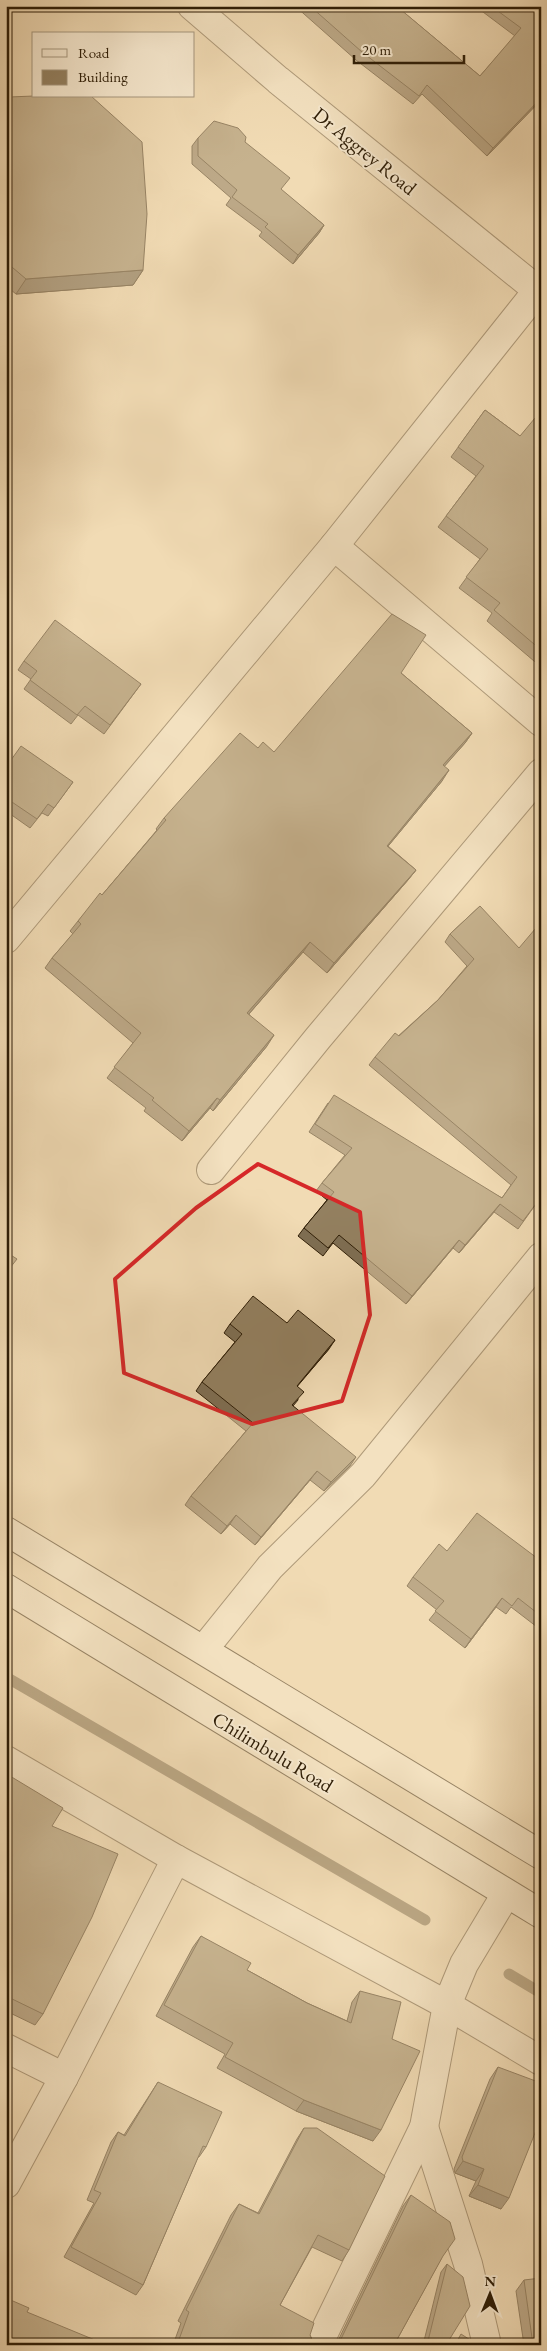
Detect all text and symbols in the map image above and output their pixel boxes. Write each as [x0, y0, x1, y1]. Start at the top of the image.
legend [32, 32, 195, 98]
scale bar [354, 32, 464, 64]
text: 20 m [362, 40, 391, 59]
text: Road [78, 43, 110, 62]
text: Building [78, 67, 128, 86]
street label: Dr Aggrey Road [308, 101, 423, 201]
street label: Chilimbulu Road [208, 1706, 339, 1799]
north arrow [464, 2268, 514, 2318]
text: N [484, 2272, 497, 2290]

